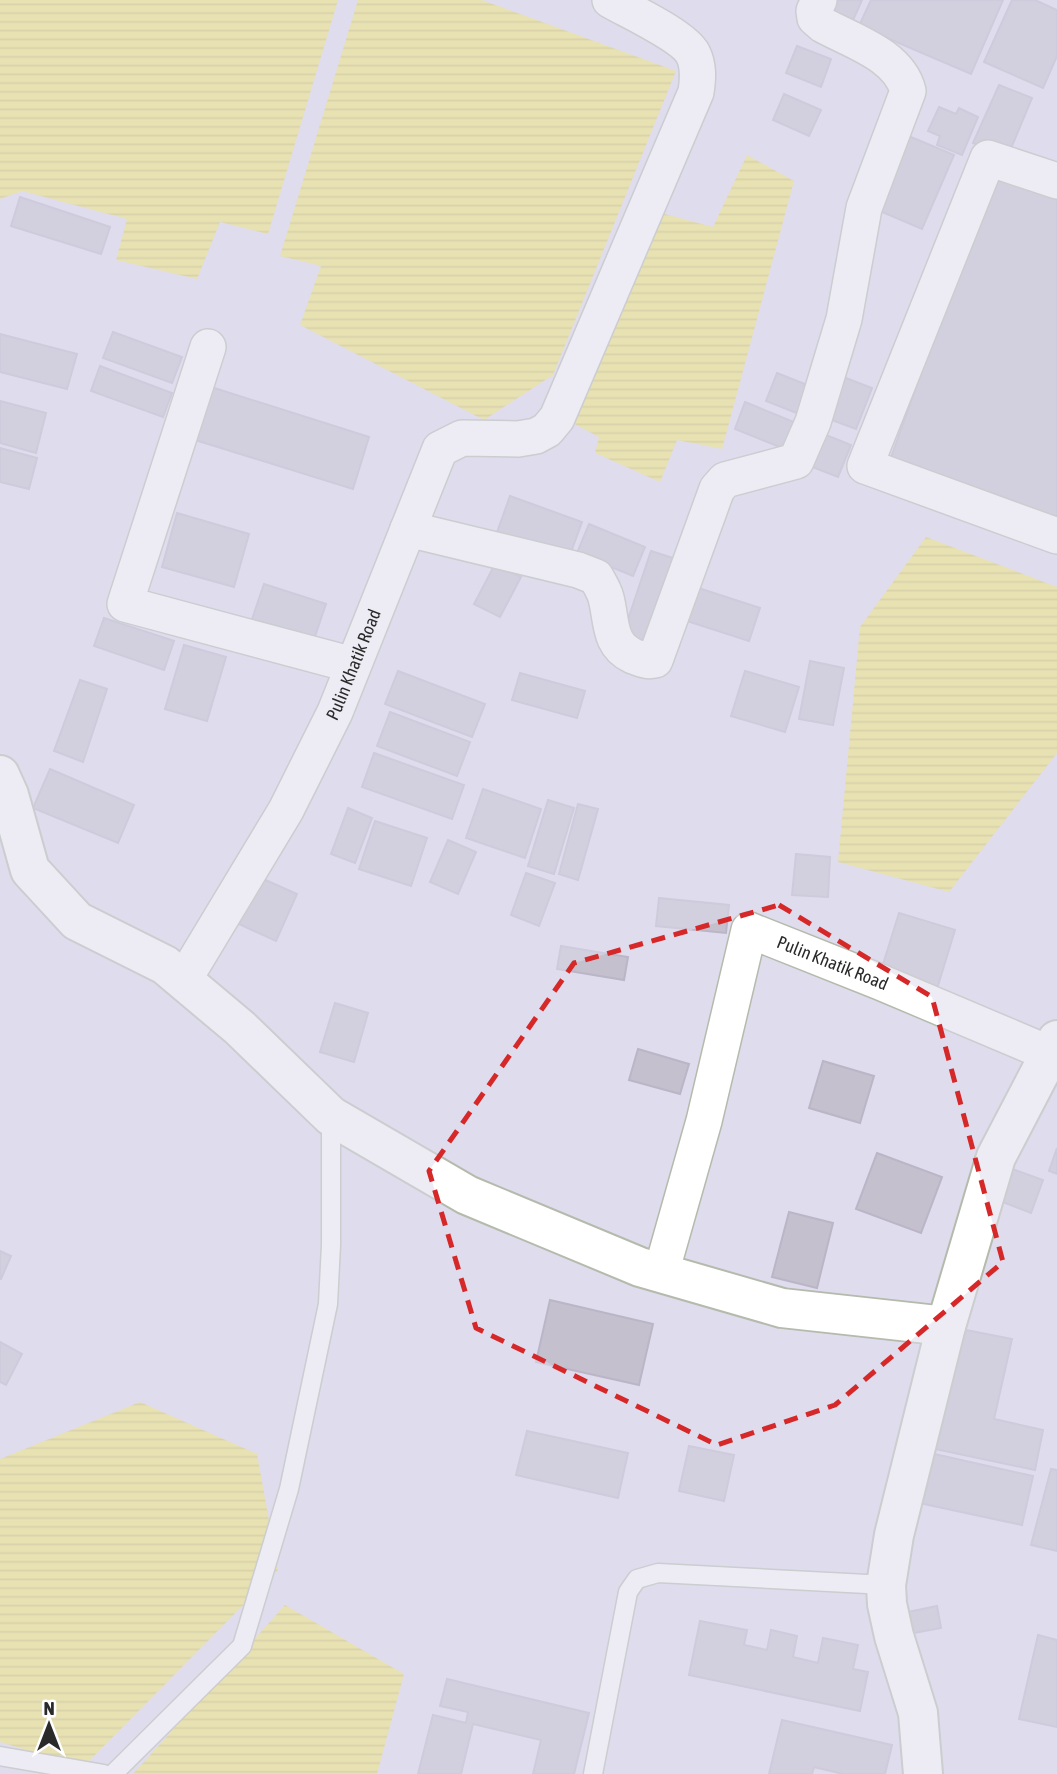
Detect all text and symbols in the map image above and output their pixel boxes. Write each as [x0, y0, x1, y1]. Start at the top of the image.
street label: Pulin Khatik Road [322, 606, 385, 724]
street label: Pulin Khatik Road [774, 931, 891, 994]
north arrow [14, 1690, 84, 1760]
text: N [43, 1697, 55, 1719]

